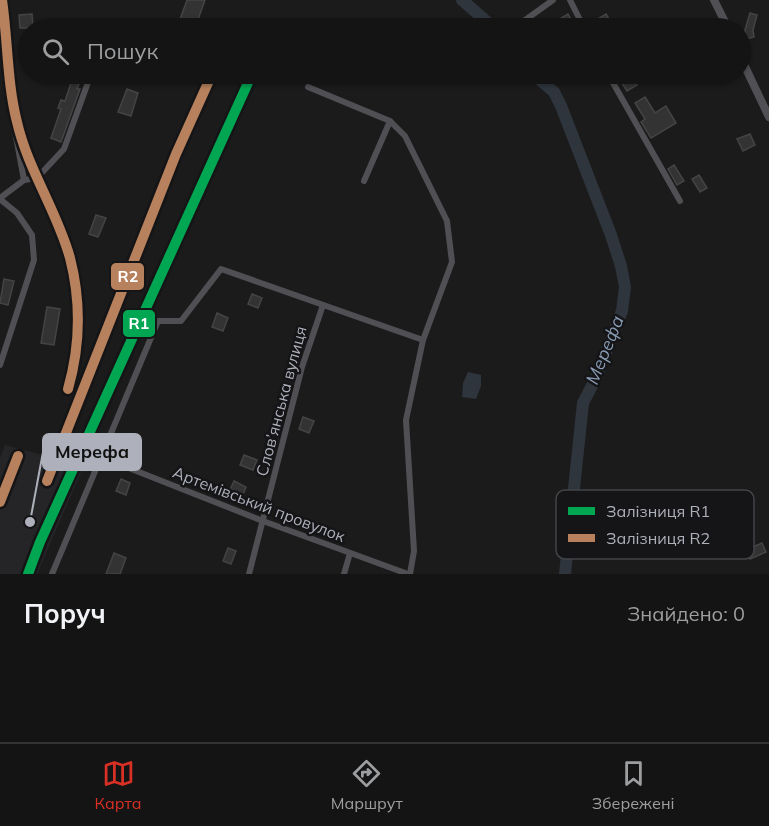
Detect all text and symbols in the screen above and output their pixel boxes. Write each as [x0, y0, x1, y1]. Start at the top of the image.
search box [18, 18, 751, 84]
icon: search [39, 35, 72, 68]
text: Пошук [87, 37, 158, 65]
line badge: R2 [110, 262, 145, 291]
text: R2 [118, 266, 138, 286]
line badge: R1 [122, 309, 156, 338]
water label: Мерефа [580, 312, 629, 388]
text: R1 [129, 313, 149, 333]
street label: Слов’янська вулиця [251, 324, 311, 478]
callout: Мерефа [43, 434, 141, 470]
text: Мерефа [55, 440, 129, 463]
street label: Артемівський провулок [170, 462, 348, 546]
legend [556, 490, 754, 559]
text: Залізниця R1 [606, 501, 710, 521]
text: Залізниця R2 [606, 528, 710, 548]
text: Поруч [24, 597, 106, 630]
text: Знайдено: 0 [627, 601, 745, 626]
tab: Карта [95, 757, 142, 813]
tab: Маршрут [331, 757, 403, 813]
tab: Збережені [592, 757, 674, 813]

